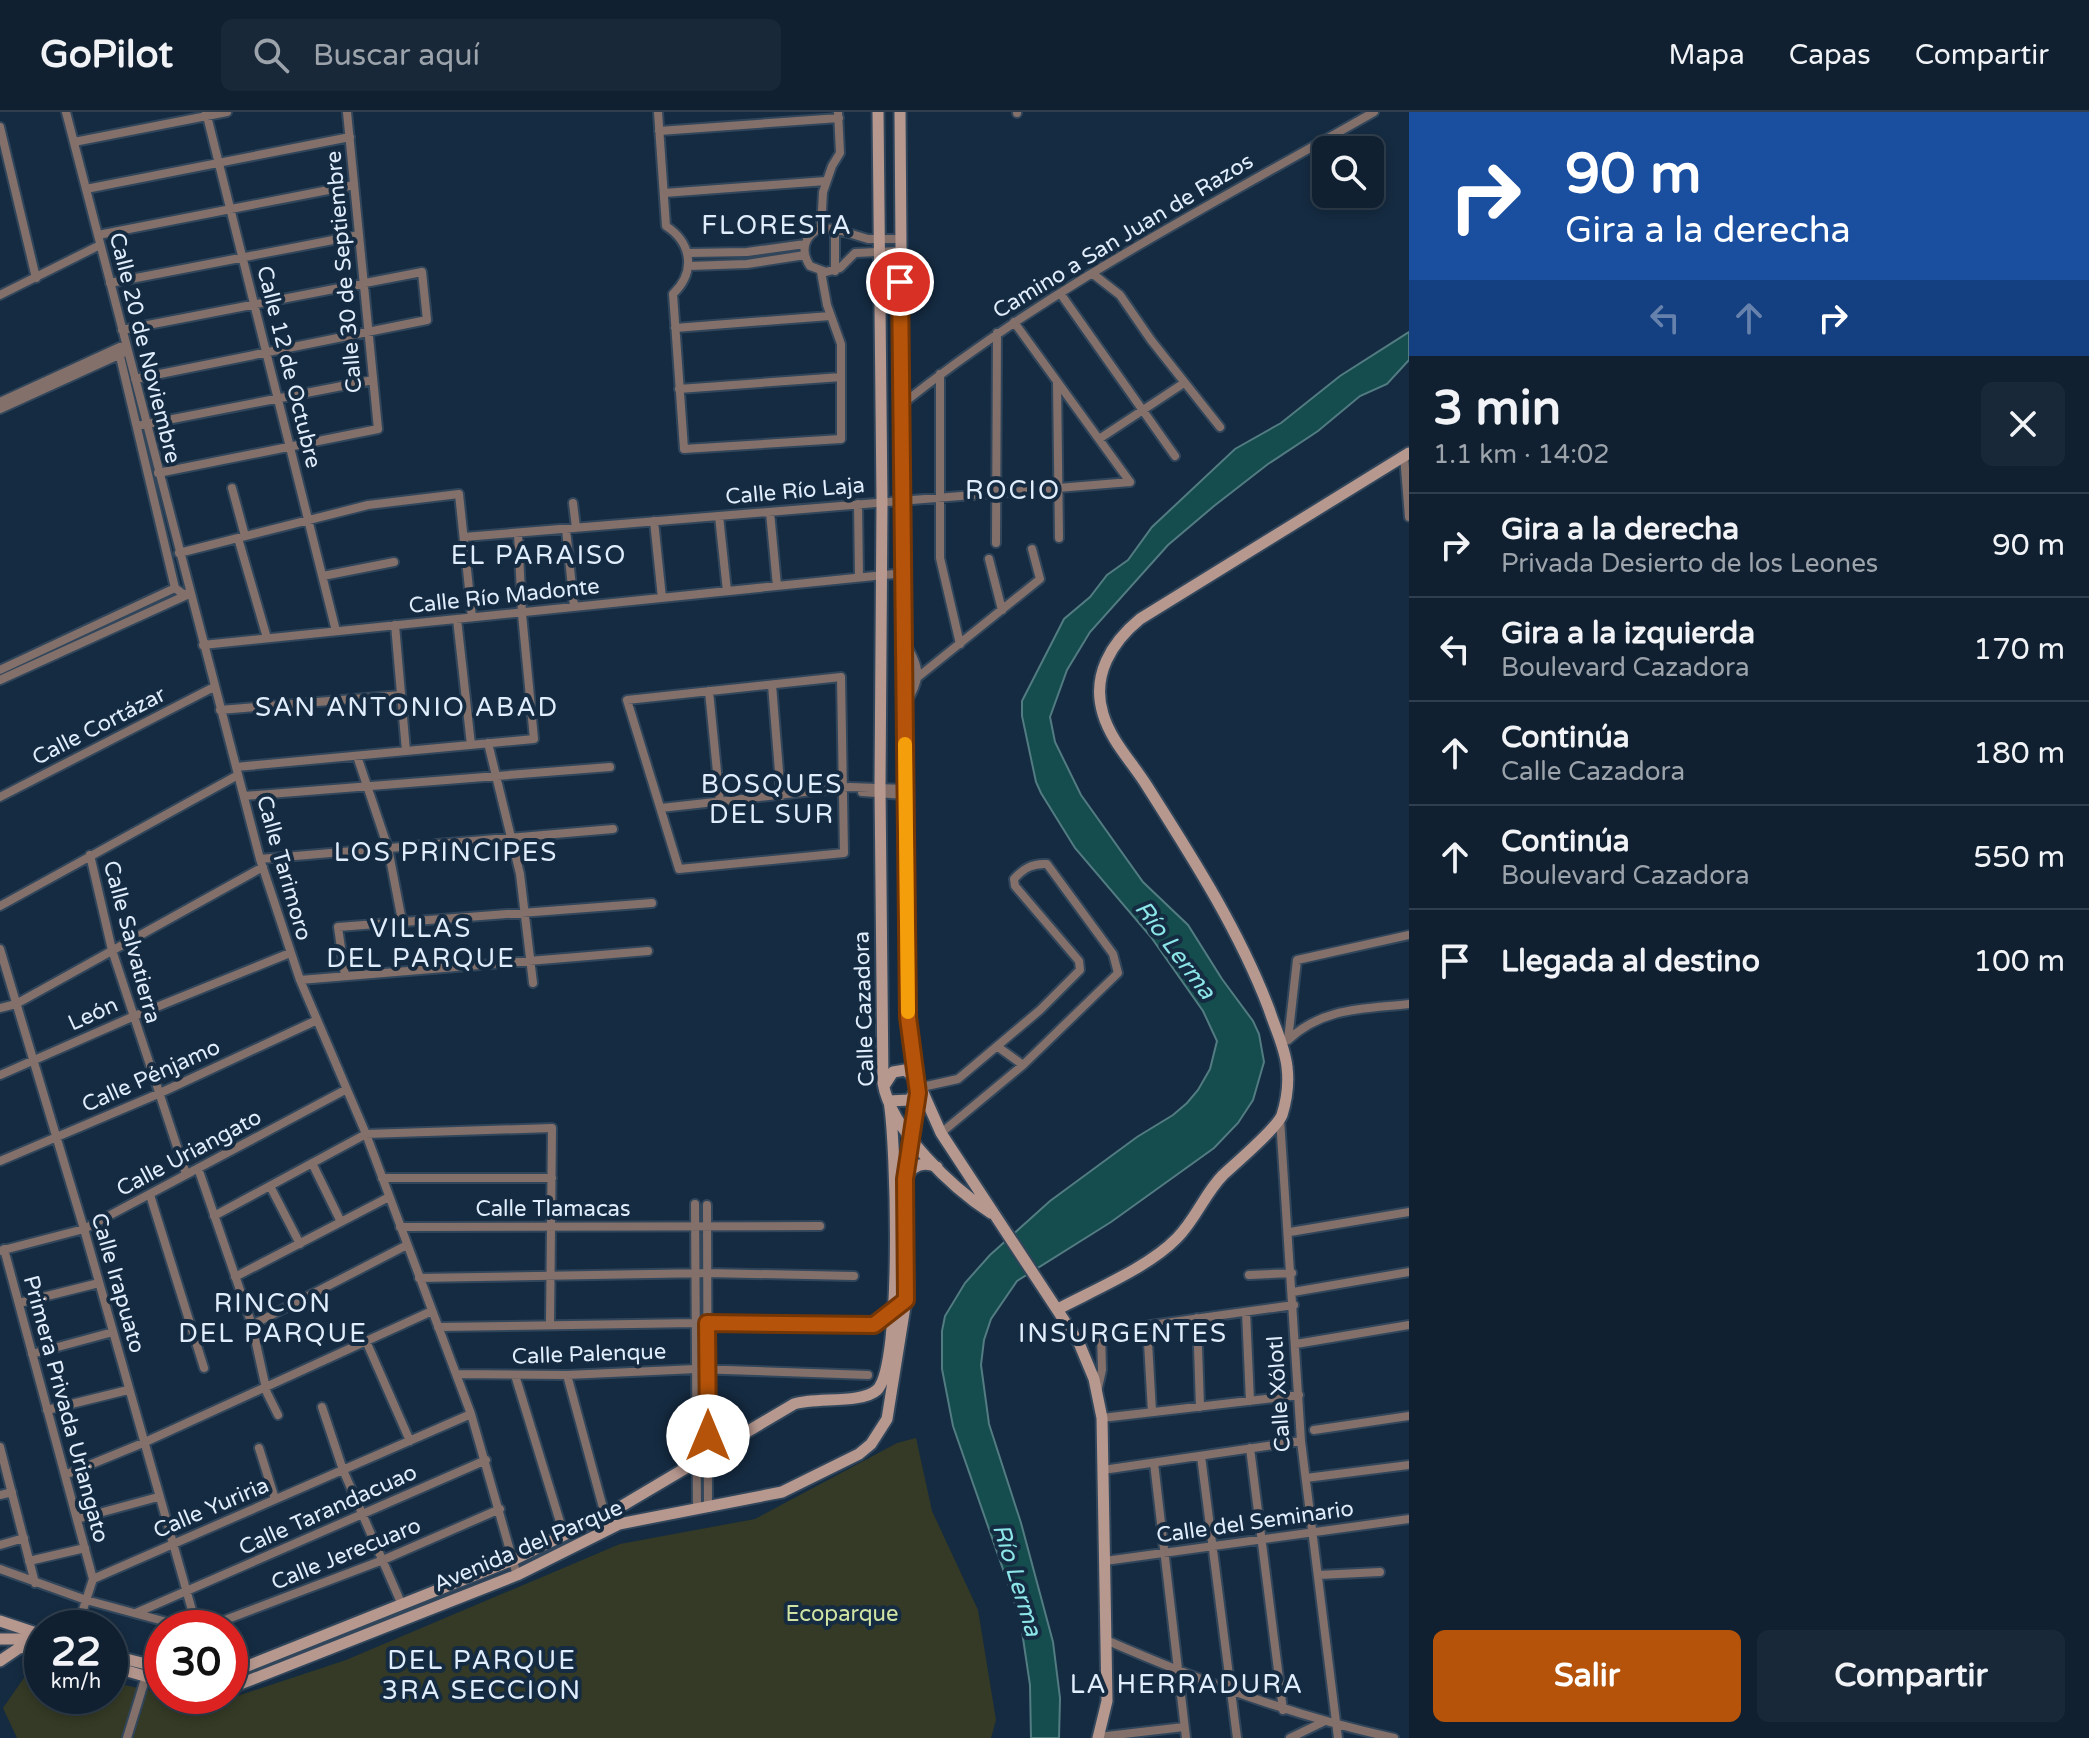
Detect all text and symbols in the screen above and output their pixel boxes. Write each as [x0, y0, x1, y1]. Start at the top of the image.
search box [221, 19, 781, 91]
text: GoPilot [40, 32, 173, 78]
icon: search [249, 33, 293, 77]
text: Buscar aquí [313, 37, 480, 74]
text: Mapa [1668, 38, 1745, 72]
text: Capas [1789, 38, 1871, 72]
text: Compartir [1915, 38, 2049, 72]
map controls [1312, 136, 1384, 208]
button: search [1312, 136, 1384, 208]
text: 90 m [1565, 141, 1701, 208]
icon: right [1433, 144, 1537, 248]
street label: Camino a San Juan de Razos [988, 148, 1258, 324]
street label: Calle 30 de Septiembre [320, 150, 368, 394]
text: Gira a la derecha [1565, 209, 1851, 252]
district label: FLORESTA [701, 210, 853, 241]
street label: Calle 20 de Noviembre [104, 230, 186, 466]
pin [866, 248, 934, 316]
icon: arrive [878, 260, 922, 304]
street label: Calle 12 de Octubre [251, 263, 327, 471]
icon: left [1643, 296, 1687, 340]
icon: ahead [1727, 296, 1771, 340]
icon: right [1811, 296, 1855, 340]
text: 3 min [1433, 380, 1561, 438]
button: close [1981, 382, 2065, 466]
text: 1.1 km · 14:02 [1433, 439, 1610, 470]
street label: Calle Río Laja [724, 472, 866, 510]
district label: ROCIO [965, 475, 1061, 506]
text: Gira a la derecha [1501, 511, 1739, 548]
icon: right [1433, 523, 1477, 567]
text: 90 m [1992, 527, 2065, 564]
district label: EL PARAISO [451, 540, 627, 571]
text: Privada Desierto de los Leones [1501, 548, 1878, 579]
street label: Calle Río Madonte [407, 573, 601, 619]
text: Gira a la izquierda [1501, 615, 1755, 652]
icon: left [1433, 627, 1477, 671]
text: 170 m [1973, 631, 2065, 668]
text: Boulevard Cazadora [1501, 652, 1750, 683]
street label: Calle Cortázar [28, 681, 170, 771]
district label: SAN ANTONIO ABAD [255, 692, 559, 723]
text: Continúa [1501, 719, 1630, 756]
icon: ahead [1433, 731, 1477, 775]
text: 180 m [1973, 735, 2065, 772]
text: Calle Cazadora [1501, 756, 1685, 787]
district label: BOSQUES DEL SUR [701, 769, 843, 830]
street label: Calle Tarimoro [251, 792, 317, 944]
text: Continúa [1501, 823, 1630, 860]
icon: ahead [1433, 835, 1477, 879]
district label: LOS PRINCIPES [334, 837, 558, 868]
text: 550 m [1973, 839, 2065, 876]
street label: Calle Salvatierra [98, 858, 166, 1026]
text: Boulevard Cazadora [1501, 860, 1750, 891]
water label: Río Lerma [1129, 895, 1222, 1005]
district label: VILLAS DEL PARQUE [326, 913, 516, 974]
street label: Calle Cazadora [848, 931, 880, 1087]
icon: arrive [1433, 939, 1477, 983]
text: Llegada al destino [1501, 943, 1760, 980]
text: 100 m [1973, 943, 2065, 980]
street label: León [64, 992, 122, 1036]
street label: Calle Pénjamo [78, 1034, 224, 1118]
street label: Calle Uriangato [112, 1104, 266, 1202]
street label: Calle Tlamacas [475, 1196, 631, 1222]
street label: Calle Irapuato [86, 1210, 150, 1356]
street label: Primera Privada Uriangato [18, 1273, 114, 1545]
district label: RINCON DEL PARQUE [178, 1288, 368, 1349]
district label: INSURGENTES [1018, 1318, 1228, 1349]
street label: Calle Xólotl [1262, 1335, 1296, 1453]
street label: Calle Palenque [511, 1338, 667, 1370]
position arrow [666, 1394, 750, 1478]
street label: Calle Tarandacuao [235, 1459, 421, 1561]
street label: Calle Yuriria [149, 1472, 273, 1544]
street label: Avenida del Parque [430, 1494, 626, 1598]
street label: Calle del Seminario [1155, 1495, 1355, 1549]
street label: Calle Jerecuaro [267, 1512, 425, 1596]
water label: Río Lerma [986, 1520, 1048, 1640]
park label: Ecoparque [786, 1601, 898, 1627]
speed limit sign: 30 [144, 1610, 248, 1714]
text: 22 [51, 1628, 101, 1676]
button: Salir [1433, 1630, 1741, 1722]
button: Compartir [1757, 1630, 2065, 1722]
district label: DEL PARQUE 3RA SECCION [382, 1645, 582, 1706]
district label: LA HERRADURA [1070, 1669, 1304, 1700]
text: km/h [51, 1670, 101, 1694]

